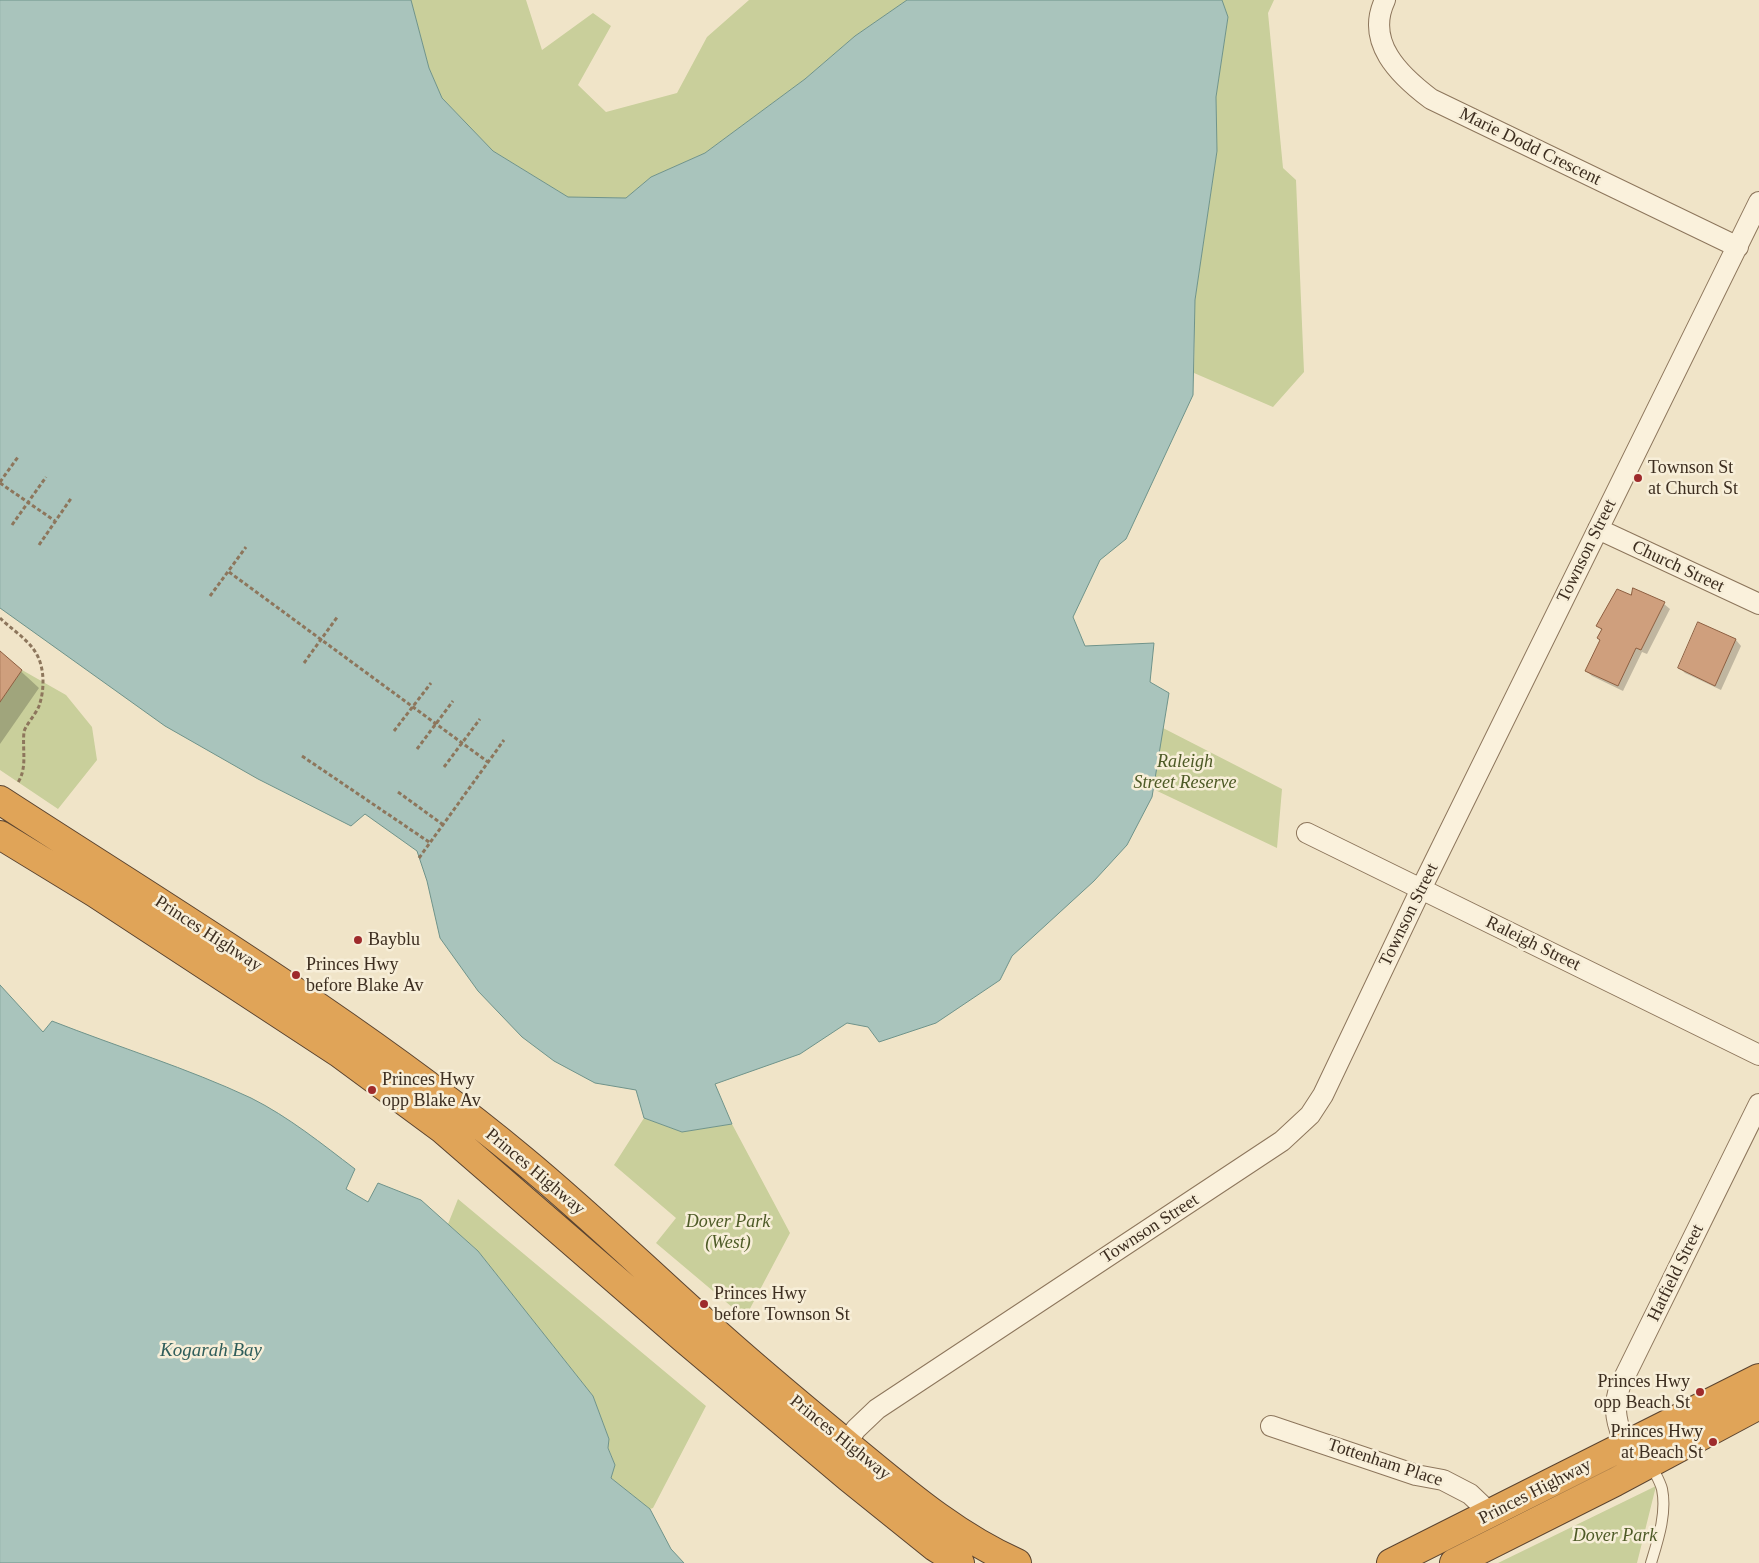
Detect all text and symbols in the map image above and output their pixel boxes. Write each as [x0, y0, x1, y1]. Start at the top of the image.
street label: Marie Dodd Crescent [1456, 103, 1604, 191]
place label: Townson St at Church St [1648, 457, 1738, 499]
marker: Townson St at Church St [1632, 472, 1644, 484]
street label: Townson Street [1553, 496, 1621, 606]
street label: Church Street [1628, 536, 1728, 598]
park label: Raleigh Street Reserve [1134, 751, 1236, 794]
street label: Townson Street [1375, 860, 1443, 970]
street label: Princes Highway [150, 891, 266, 977]
street label: Raleigh Street [1482, 912, 1584, 976]
place label: Bayblu [368, 929, 420, 951]
marker: Bayblu [352, 934, 364, 946]
place label: Princes Hwy before Blake Av [306, 954, 424, 996]
marker: Princes Hwy before Blake Av [290, 969, 302, 981]
place label: Princes Hwy opp Blake Av [382, 1069, 481, 1112]
marker: Princes Hwy opp Blake Av [366, 1084, 378, 1096]
street label: Princes Highway [481, 1124, 589, 1220]
street label: Townson Street [1097, 1189, 1203, 1269]
park label: Dover Park (West) [686, 1211, 770, 1254]
street label: Hatfield Street [1643, 1221, 1709, 1325]
place label: Princes Hwy before Townson St [714, 1283, 850, 1326]
marker: Princes Hwy before Townson St [698, 1298, 710, 1310]
water label: Kogarah Bay [160, 1340, 262, 1362]
place label: Princes Hwy opp Beach St [1594, 1371, 1690, 1414]
marker: Princes Hwy opp Beach St [1694, 1386, 1706, 1398]
street label: Princes Highway [785, 1391, 895, 1485]
place label: Princes Hwy at Beach St [1611, 1421, 1703, 1464]
street label: Tottenham Place [1325, 1434, 1445, 1492]
marker: Princes Hwy at Beach St [1707, 1436, 1719, 1448]
street label: Princes Highway [1475, 1454, 1595, 1530]
park label: Dover Park [1573, 1525, 1657, 1547]

